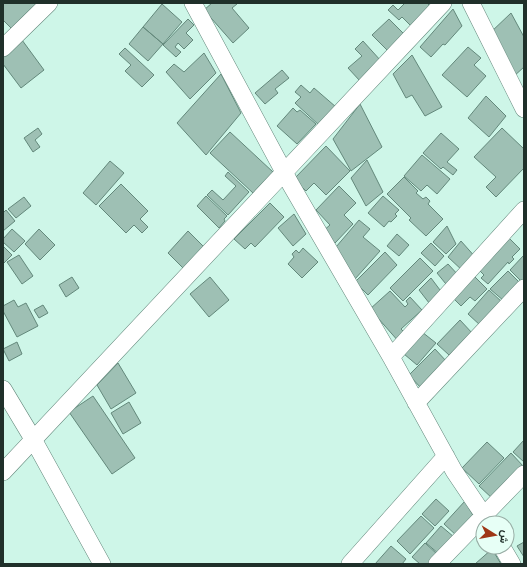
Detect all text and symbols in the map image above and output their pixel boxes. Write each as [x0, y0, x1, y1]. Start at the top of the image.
north arrow [475, 515, 515, 555]
text: ش [497, 529, 512, 545]

